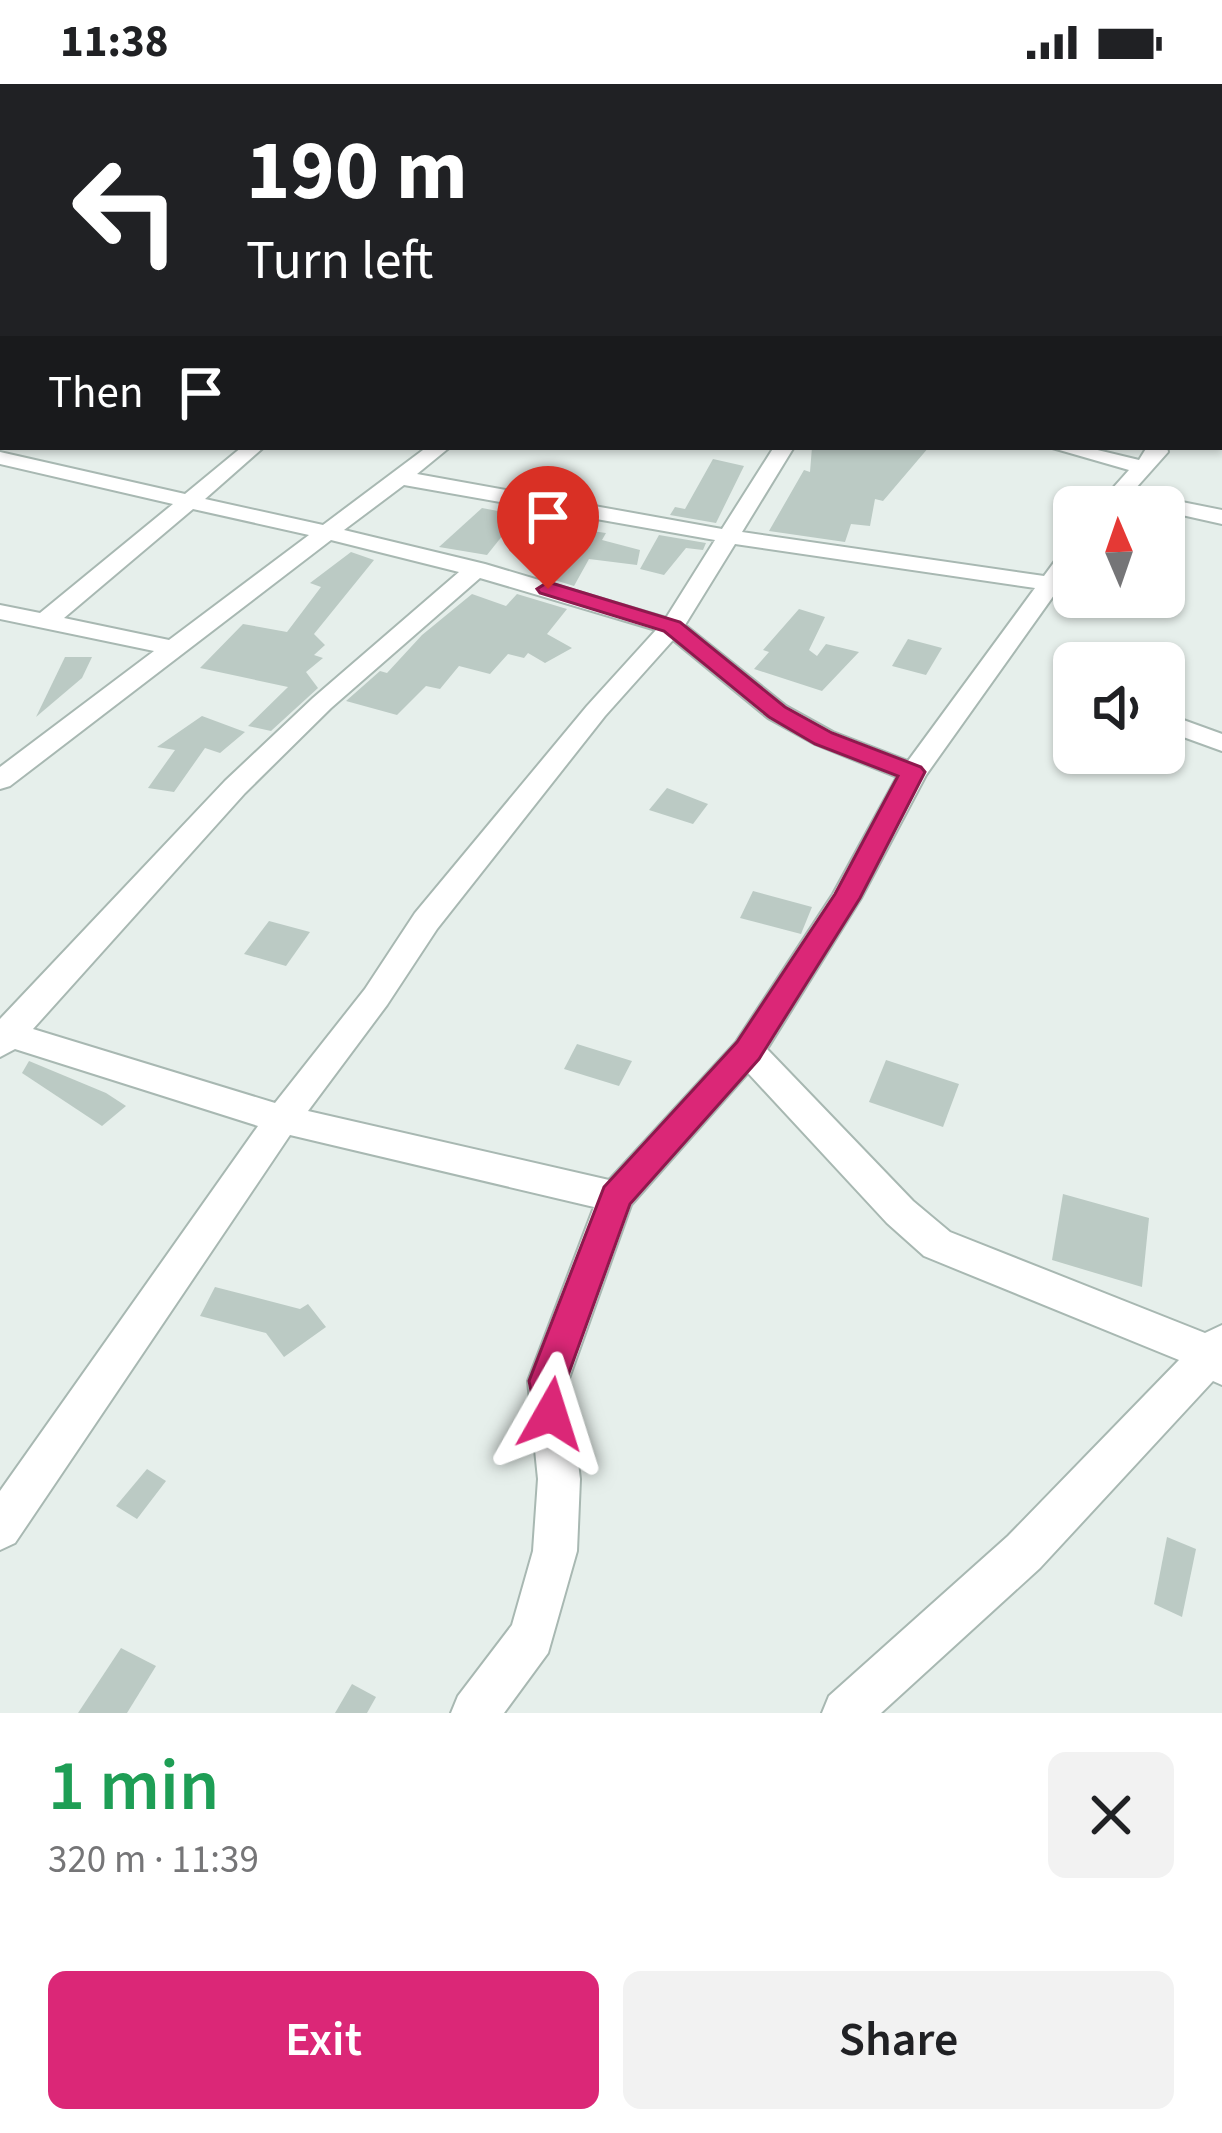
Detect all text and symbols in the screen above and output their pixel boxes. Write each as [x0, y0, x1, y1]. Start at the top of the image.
text: 11:38 [60, 10, 169, 74]
text: 190 m [246, 112, 468, 232]
icon: left [48, 132, 204, 288]
text: Turn left [246, 223, 433, 300]
icon: arrive [168, 360, 234, 426]
text: Then [48, 361, 144, 425]
pin [497, 466, 599, 589]
icon: arrive [515, 484, 581, 550]
north arrow [1053, 486, 1185, 618]
map controls [1053, 486, 1185, 774]
button: sound [1053, 642, 1185, 774]
position arrow [488, 1351, 614, 1477]
text: 1 min [48, 1735, 219, 1838]
button: close [1048, 1752, 1174, 1878]
text: 320 m · 11:39 [48, 1832, 259, 1888]
button: Exit [48, 1971, 599, 2109]
button: Share [623, 1971, 1174, 2109]

